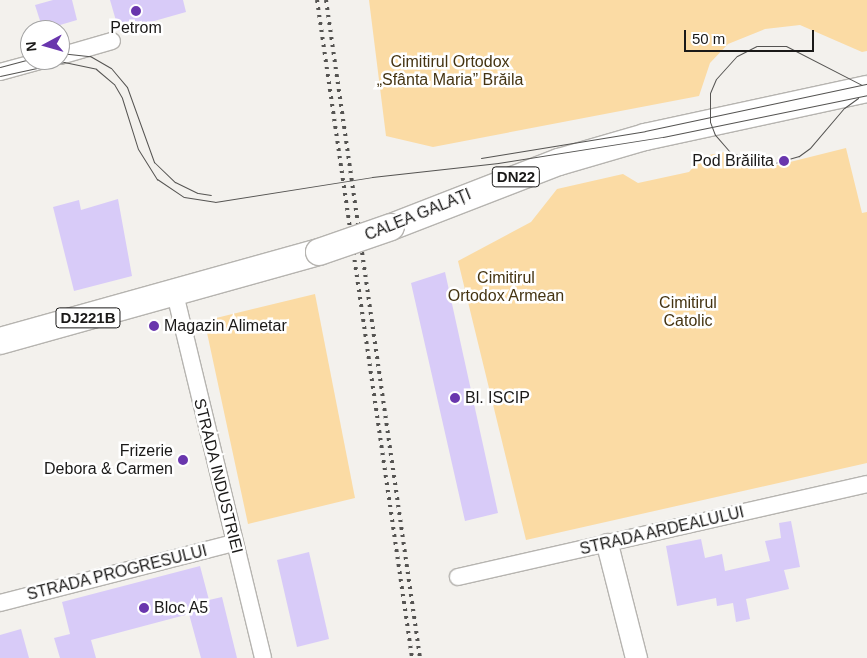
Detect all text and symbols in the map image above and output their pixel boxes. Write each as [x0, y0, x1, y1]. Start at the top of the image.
marker: Petrom [130, 5, 142, 17]
place label: Petrom [110, 18, 162, 38]
north arrow [20, 20, 70, 70]
scale bar [687, 20, 817, 52]
text: 50 m [692, 30, 725, 47]
text: N [23, 41, 40, 52]
park label: Cimitirul Ortodox „Sfânta Maria” Brăila [377, 52, 523, 90]
place label: Pod Brăilita [692, 151, 774, 171]
marker: Pod Brăilita [778, 155, 790, 167]
road number: DN22 [491, 164, 541, 190]
street label: CALEA GALAȚI [362, 185, 474, 245]
park label: Cimitirul Ortodox Armean [447, 268, 565, 306]
park label: Cimitirul Catolic [659, 293, 717, 331]
road number: DJ221B [54, 306, 122, 330]
place label: Magazin Alimetar [164, 316, 288, 336]
marker: Magazin Alimetar [148, 320, 160, 332]
place label: Bl. ISCIP [465, 388, 530, 408]
marker: Bl. ISCIP [449, 392, 461, 404]
street label: STRADA INDUSTRIEI [189, 396, 247, 556]
place label: Frizerie Debora & Carmen [44, 441, 173, 479]
marker: Frizerie Debora & Carmen [177, 454, 189, 466]
street label: STRADA ARDEALULUI [577, 503, 747, 559]
street label: STRADA PROGRESULUI [25, 541, 209, 605]
place label: Bloc A5 [154, 598, 209, 618]
marker: Bloc A5 [138, 602, 150, 614]

